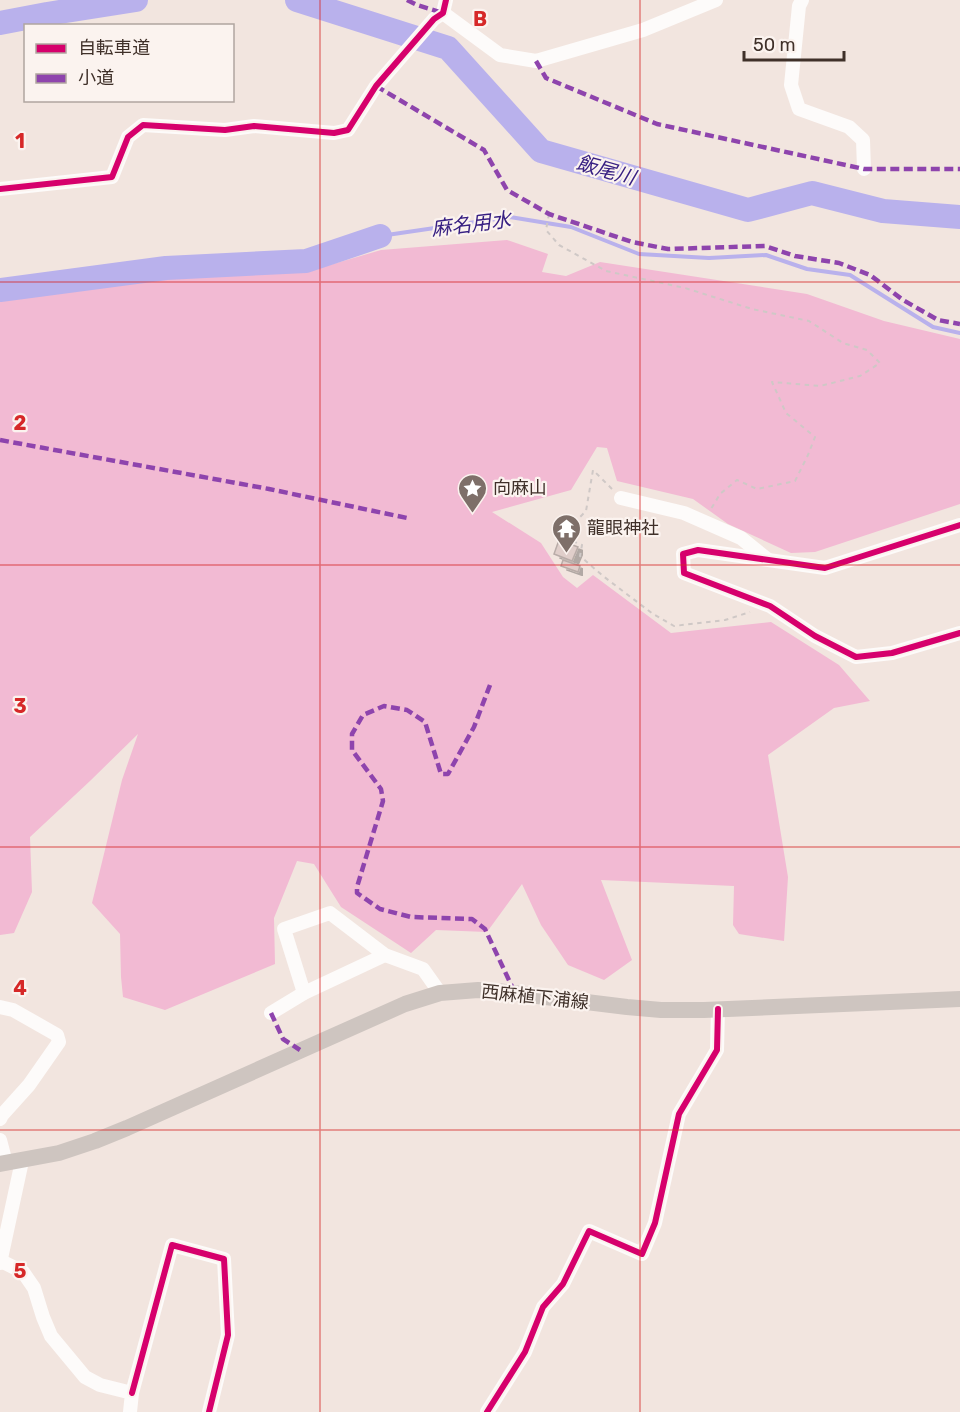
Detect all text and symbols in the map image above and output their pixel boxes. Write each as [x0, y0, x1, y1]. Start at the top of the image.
text: B [473, 7, 487, 31]
legend [24, 24, 234, 102]
scale bar [744, 24, 844, 62]
text: 50 m [753, 34, 796, 56]
text: 自転車道 [78, 37, 150, 59]
text: 小道 [78, 67, 114, 89]
text: 1 [15, 129, 25, 153]
water label: 飯尾川 [574, 150, 640, 190]
water label: 麻名用水 [430, 207, 514, 241]
text: 2 [14, 411, 27, 435]
place icon: 向麻山 [456, 472, 488, 514]
place label: 向麻山 [493, 477, 547, 499]
temple icon: 龍眼神社 [550, 512, 582, 554]
place label: 龍眼神社 [587, 517, 659, 539]
text: 3 [13, 694, 27, 718]
text: 4 [13, 976, 27, 1000]
street label: 西麻植下浦線 [480, 980, 590, 1014]
text: 5 [14, 1259, 27, 1283]

